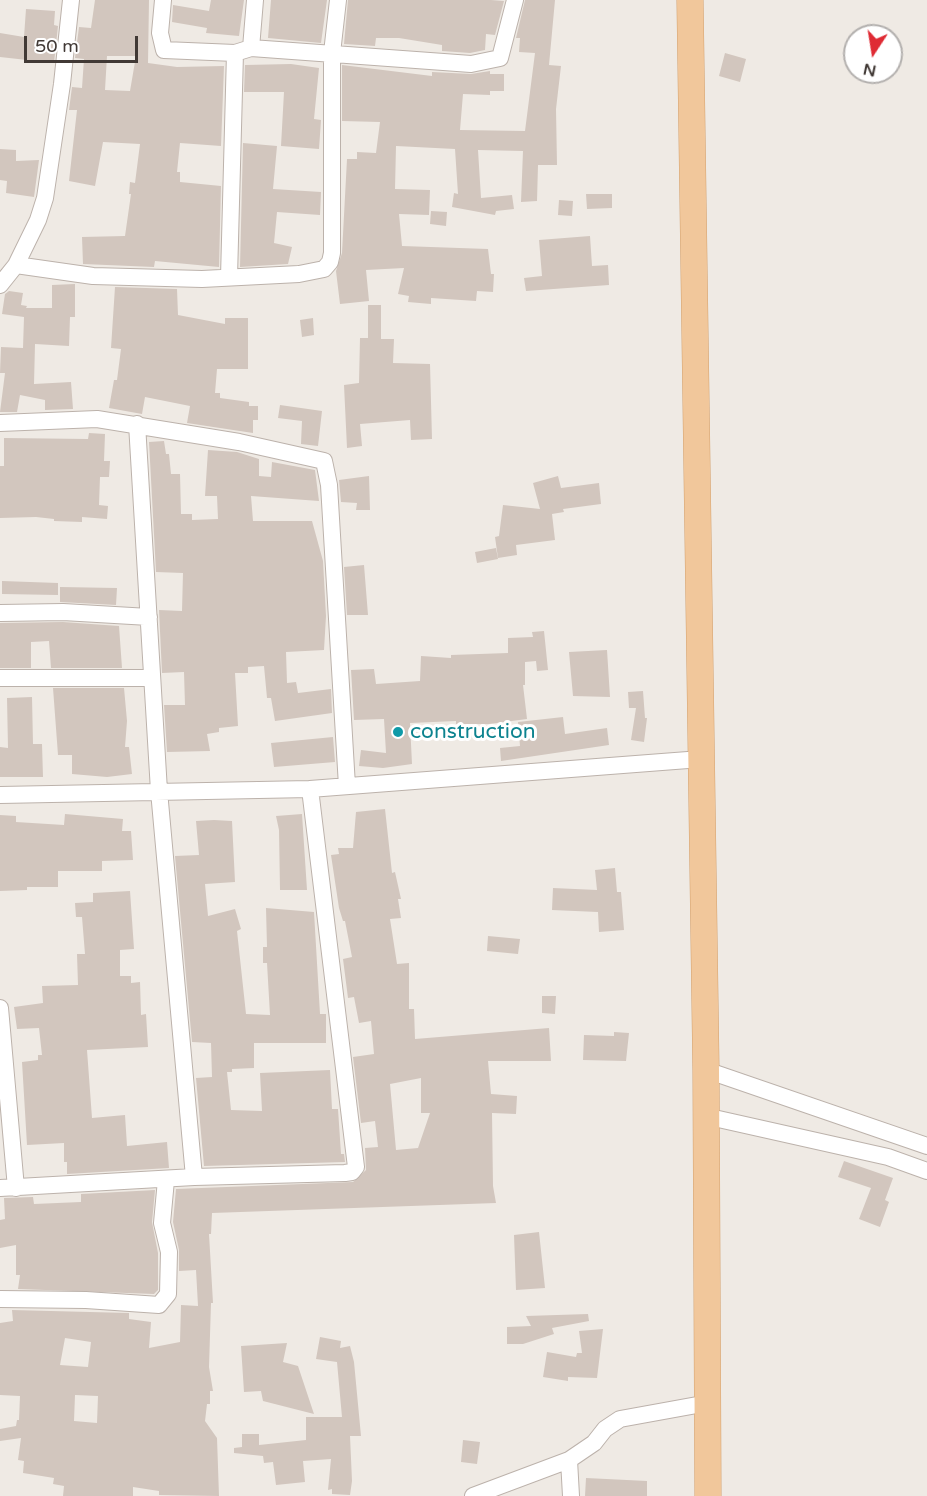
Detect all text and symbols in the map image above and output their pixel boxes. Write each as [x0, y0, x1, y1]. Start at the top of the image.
scale bar [27, 24, 141, 62]
north arrow [843, 24, 903, 84]
text: 50 m [35, 35, 79, 57]
text: N [861, 59, 878, 81]
place label: construction [410, 719, 536, 745]
marker: construction [391, 725, 405, 739]

